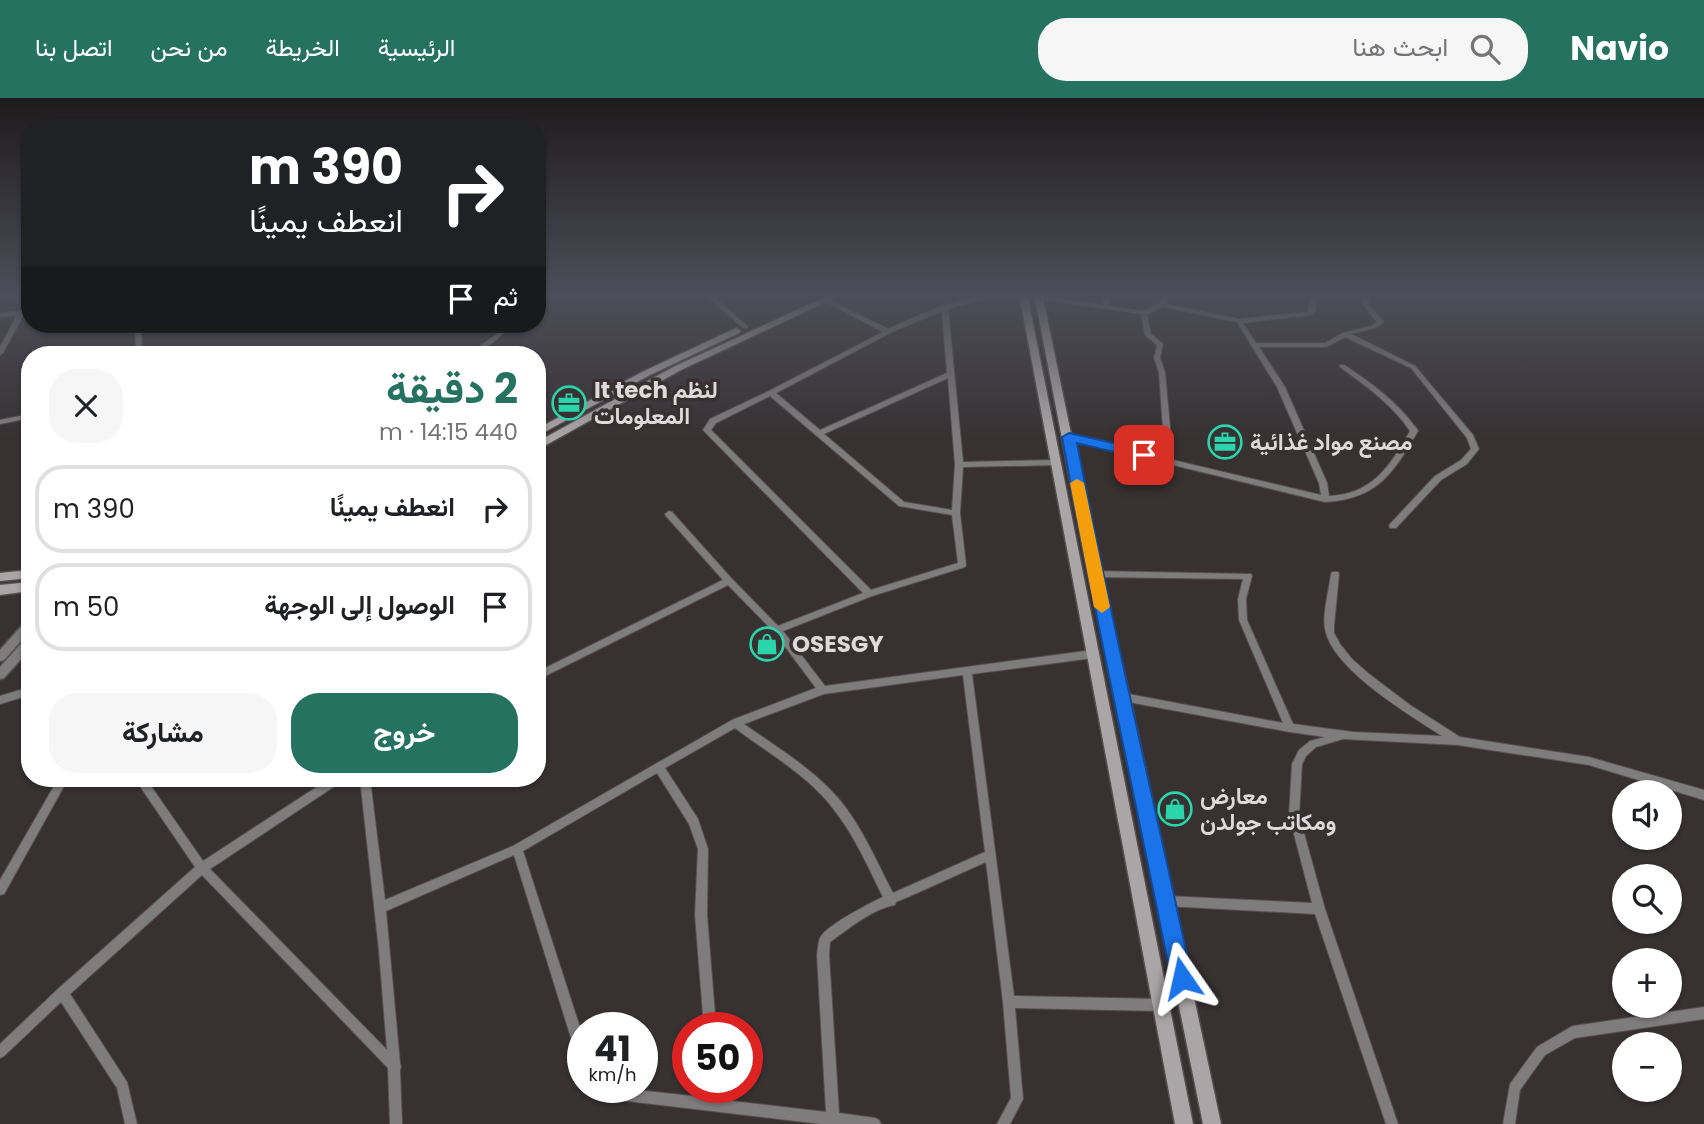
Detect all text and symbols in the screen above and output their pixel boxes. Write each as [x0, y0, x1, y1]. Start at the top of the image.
search box [1038, 18, 1528, 81]
text: Navio [1570, 25, 1669, 72]
text: ابحث هنا [1352, 29, 1448, 65]
icon: search [1466, 30, 1504, 68]
text: اتصل بنا [35, 31, 113, 64]
text: من نحن [151, 31, 228, 64]
text: الخريطة [266, 31, 340, 64]
text: الرئيسية [378, 31, 455, 64]
text: 390 m [249, 133, 403, 201]
icon: right [427, 147, 518, 238]
text: انعطف يمينًا [249, 198, 403, 243]
text: ثم [494, 279, 518, 315]
icon: arrive [442, 280, 480, 318]
text: 2 دقيقة [386, 359, 518, 418]
button: close [49, 369, 123, 443]
place label: It tech لنظم المعلومات [594, 374, 718, 432]
office icon: It tech لنظم المعلومات [550, 384, 588, 422]
text: 440 m · 14:15 [379, 416, 518, 448]
office icon: مصنع مواد غذائية [1206, 423, 1244, 461]
pin [1114, 425, 1174, 485]
place label: مصنع مواد غذائية [1250, 426, 1413, 458]
icon: arrive [1125, 436, 1163, 474]
text: انعطف يمينًا [330, 489, 455, 525]
icon: right [476, 490, 514, 528]
text: 390 m [53, 491, 135, 527]
text: الوصول إلى الوجهة [264, 587, 455, 623]
icon: arrive [476, 588, 514, 626]
text: 50 m [53, 589, 119, 625]
shop icon: OSESGY [748, 625, 786, 663]
place label: OSESGY [792, 628, 884, 660]
button: مشاركة [49, 693, 277, 773]
button: خروج [291, 693, 518, 773]
place label: معارض ومكاتب جولدن [1200, 780, 1336, 838]
map controls [1612, 780, 1682, 1102]
button: sound [1612, 780, 1682, 850]
shop icon: معارض ومكاتب جولدن [1156, 790, 1194, 828]
button: search [1612, 864, 1682, 934]
position arrow [1145, 941, 1219, 1015]
button: + [1612, 948, 1682, 1018]
speed limit sign: 50 [672, 1012, 763, 1103]
text: 41 [594, 1024, 631, 1073]
button: − [1612, 1032, 1682, 1102]
text: km/h [589, 1062, 636, 1087]

